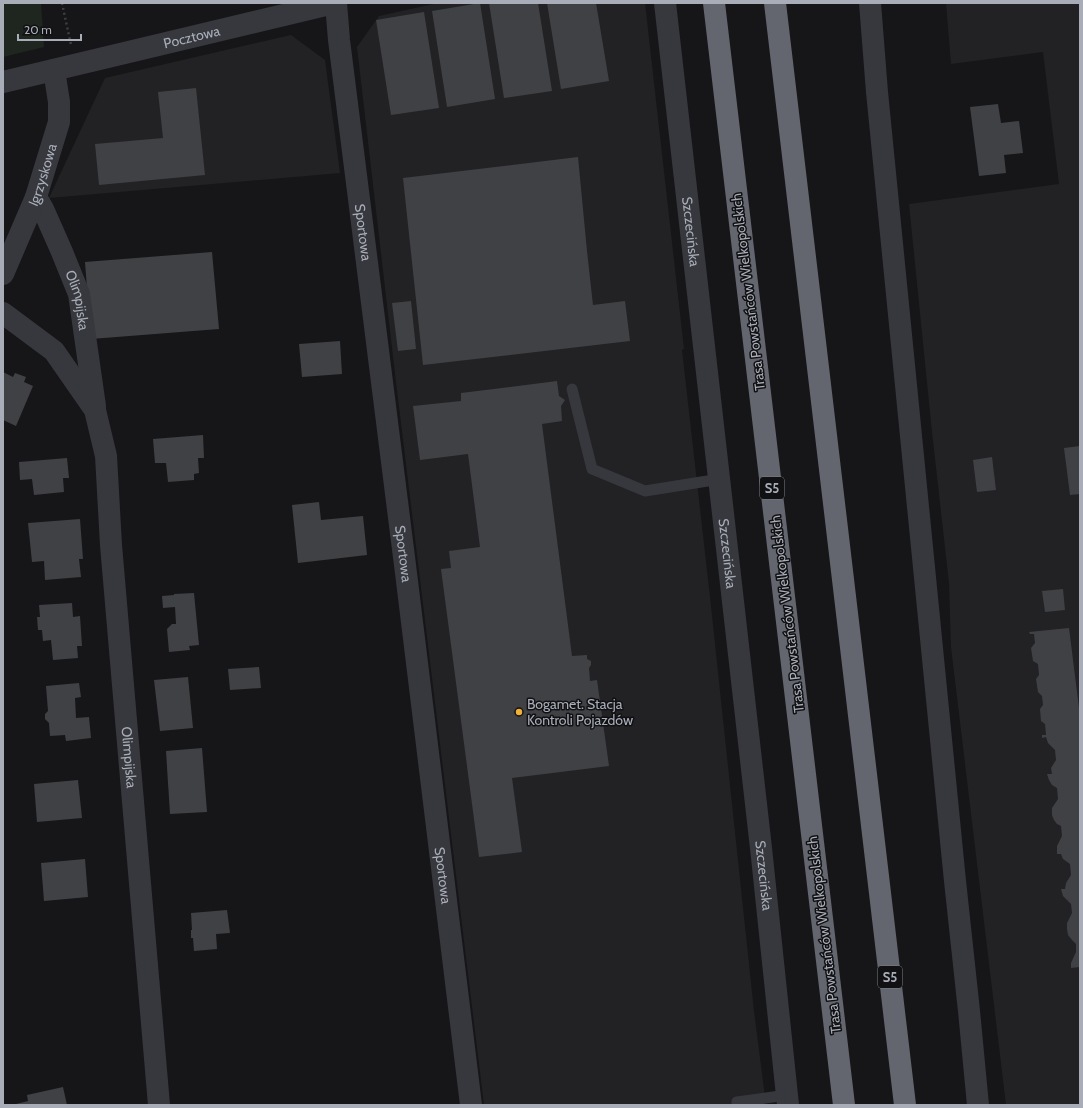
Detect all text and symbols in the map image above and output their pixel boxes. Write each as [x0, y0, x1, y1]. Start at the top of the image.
scale bar [18, 16, 81, 42]
street label: Pocztowa [162, 21, 222, 52]
text: 20 m [24, 22, 52, 37]
street label: Igrzyskowa [24, 141, 61, 209]
street label: Trasa Powstańców Wielkopolskich [727, 192, 769, 392]
street label: Szczecińska [678, 196, 704, 268]
street label: Sportowa [351, 203, 376, 262]
street label: Olimpijska [61, 267, 93, 332]
road number: S5 [760, 477, 784, 499]
street label: Trasa Powstańców Wielkopolskich [766, 514, 808, 714]
street label: Szczecińska [715, 517, 740, 590]
street label: Sportowa [391, 524, 416, 584]
place label: Bogamet. Stacja Kontroli Pojazdów [527, 695, 633, 729]
marker: Bogamet. Stacja Kontroli Pojazdów [514, 707, 524, 717]
street label: Olimpijska [118, 726, 141, 789]
street label: Trasa Powstańców Wielkopolskich [803, 835, 845, 1035]
street label: Szczecińska [751, 839, 777, 912]
street label: Sportowa [431, 846, 455, 905]
road number: S5 [878, 966, 902, 988]

